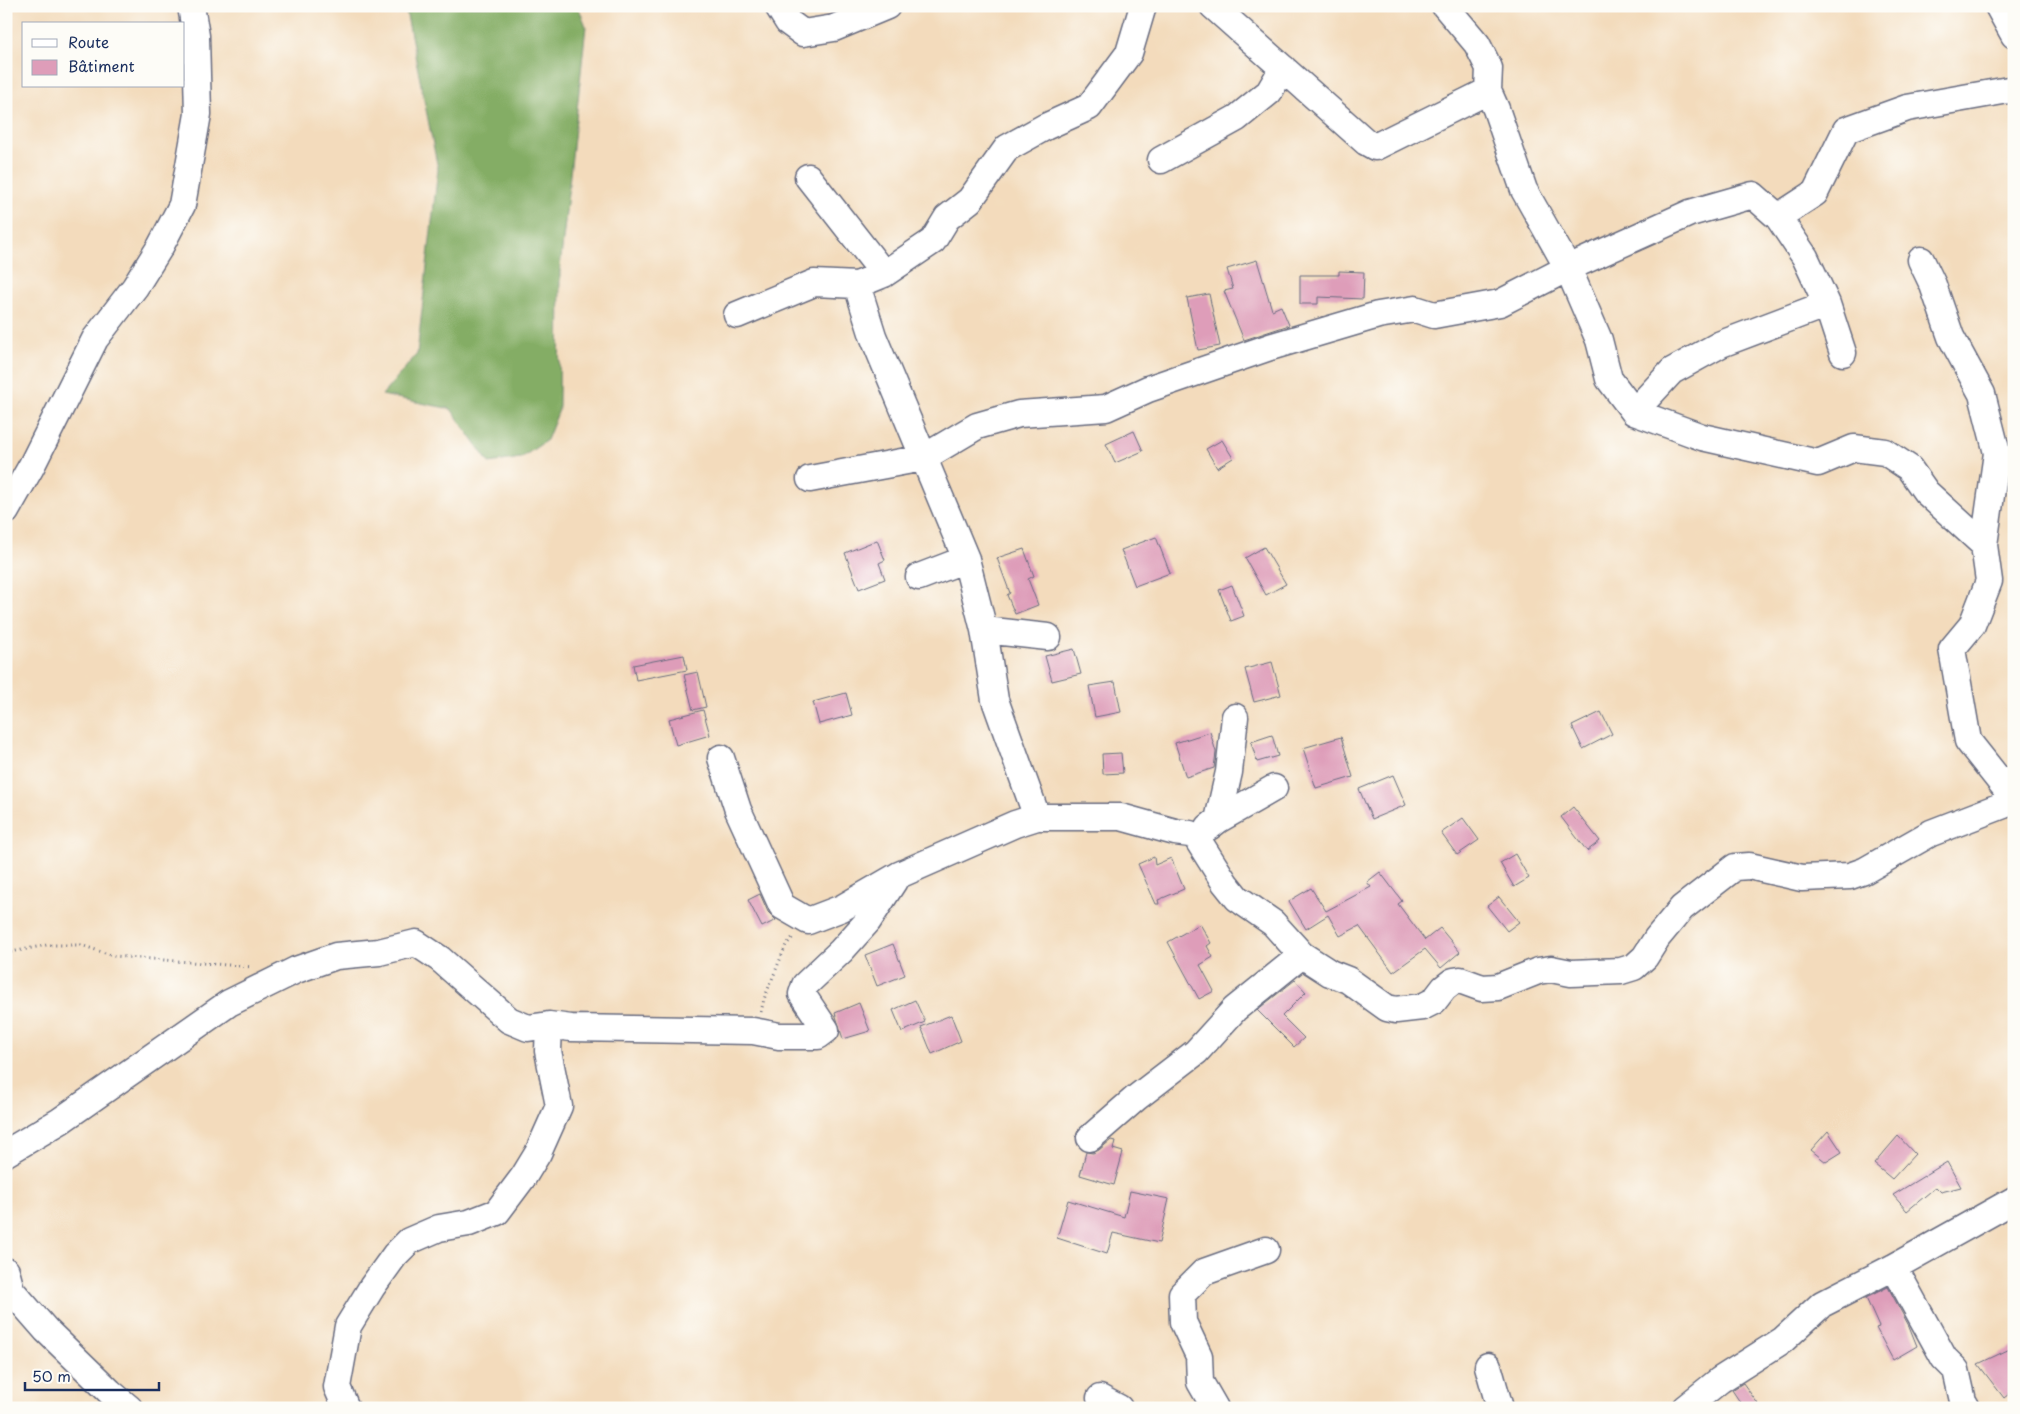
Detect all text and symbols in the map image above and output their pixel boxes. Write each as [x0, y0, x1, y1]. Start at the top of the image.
legend [22, 22, 185, 88]
text: Route [68, 30, 109, 53]
text: Bâtiment [68, 54, 135, 77]
scale bar [25, 1359, 159, 1391]
text: 50 m [32, 1364, 71, 1387]

